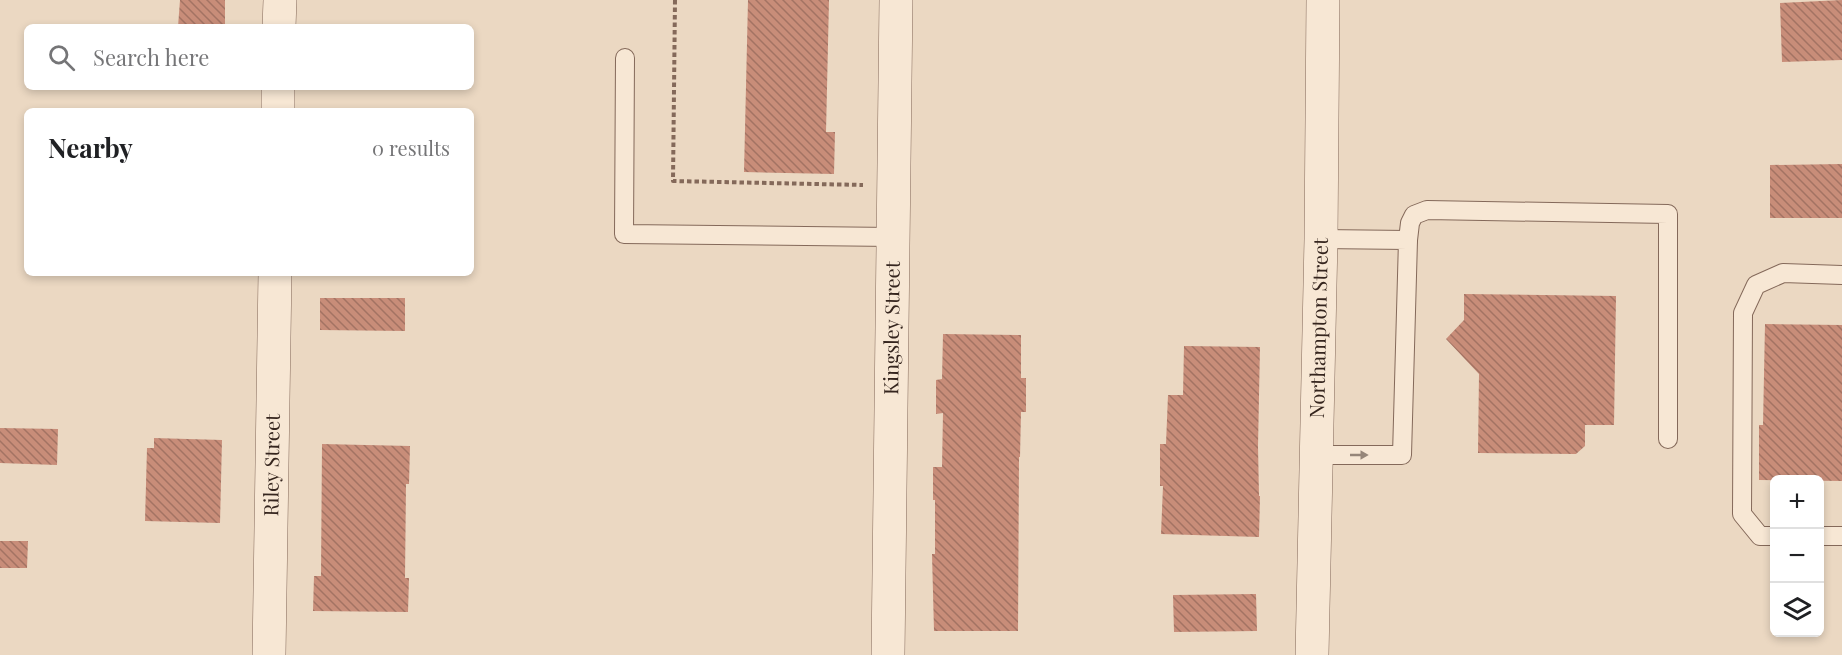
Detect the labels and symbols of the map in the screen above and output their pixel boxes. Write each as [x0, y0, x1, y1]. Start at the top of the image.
street label: Northampton Street [1302, 237, 1333, 419]
street label: Kingsley Street [876, 260, 905, 395]
street label: Riley Street [256, 413, 285, 517]
one-way arrow [1350, 450, 1369, 460]

